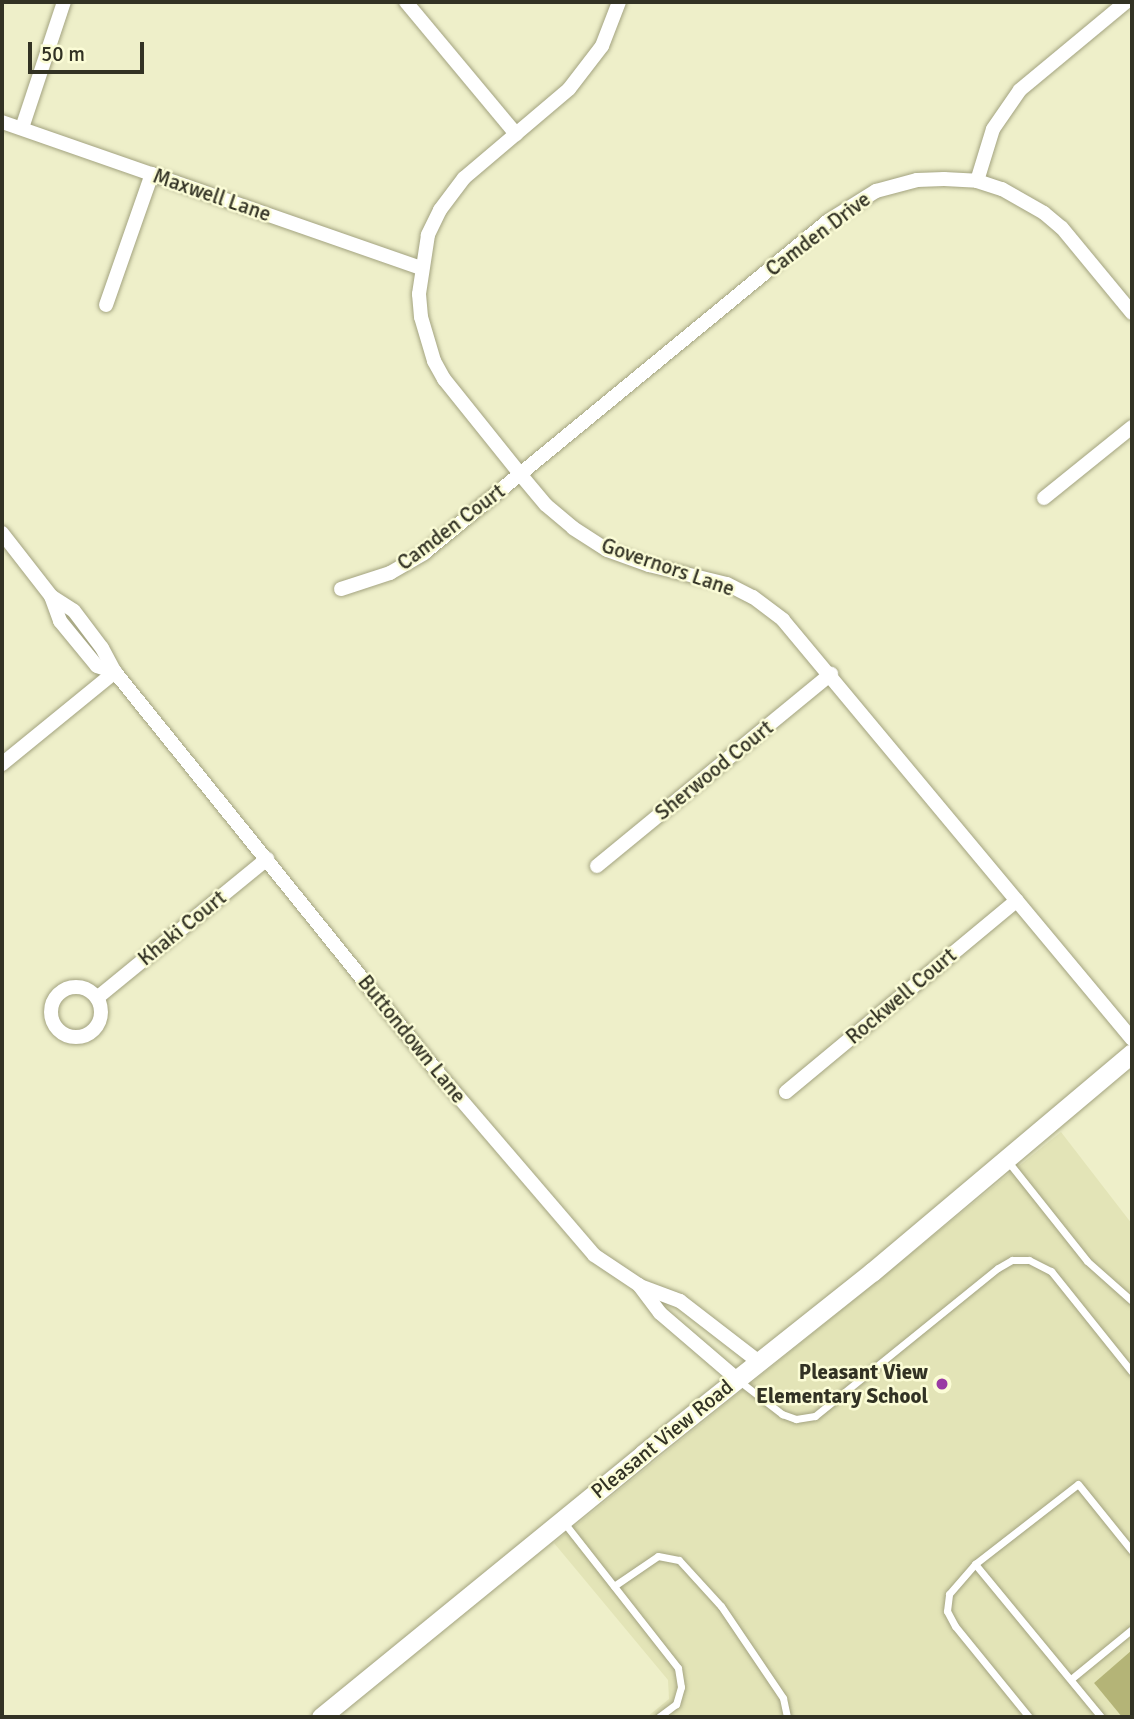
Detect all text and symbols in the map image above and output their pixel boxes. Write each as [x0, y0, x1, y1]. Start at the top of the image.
scale bar [32, 28, 147, 72]
text: 50 m [41, 41, 85, 67]
street label: Maxwell Lane [150, 163, 274, 227]
street label: Camden Drive [761, 186, 875, 282]
street label: Camden Court [392, 478, 510, 576]
street label: Governors Lane [598, 532, 738, 602]
street label: Sherwood Court [650, 715, 778, 825]
street label: Khaki Court [133, 885, 231, 971]
street label: Rockwell Court [841, 943, 961, 1049]
street label: Buttondown Lane [353, 970, 471, 1108]
place label: Pleasant View Elementary School [756, 1359, 928, 1409]
street label: Pleasant View Road [586, 1374, 738, 1504]
marker: Pleasant View Elementary School [934, 1376, 950, 1392]

